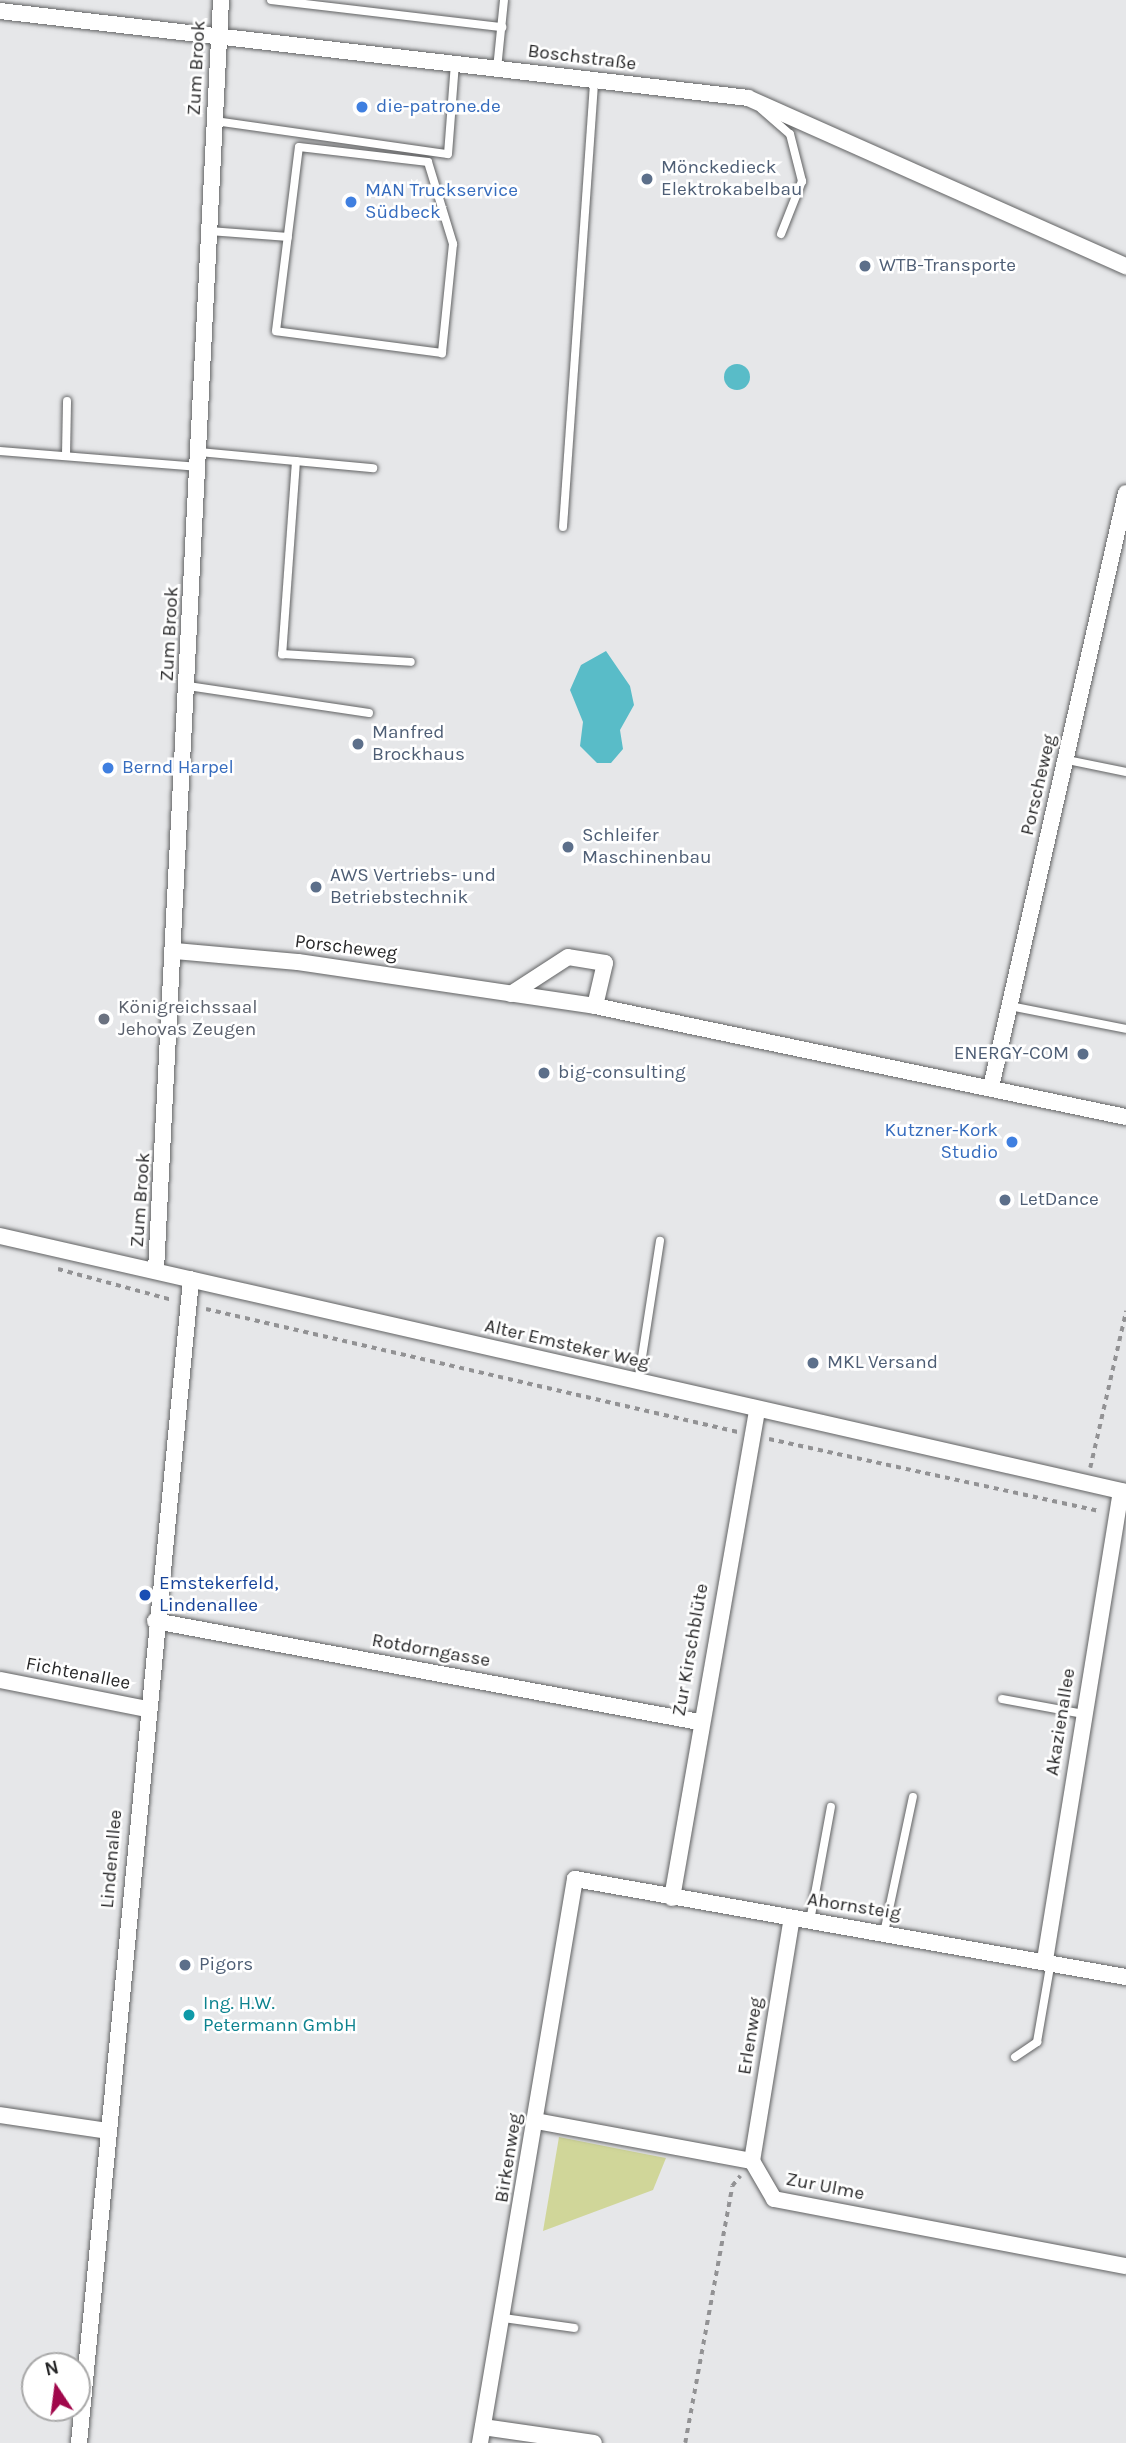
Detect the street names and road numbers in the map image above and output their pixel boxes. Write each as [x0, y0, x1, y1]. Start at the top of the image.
street label: Zum Brook [183, 20, 211, 116]
street label: Boschstraße [526, 40, 638, 76]
street label: Zum Brook [156, 586, 184, 682]
street label: Porscheweg [1016, 732, 1062, 838]
street label: Porscheweg [293, 930, 399, 966]
street label: Zum Brook [126, 1152, 156, 1248]
street label: Alter Emsteker Weg [482, 1315, 652, 1375]
street label: Zur Kirschblüte [668, 1582, 714, 1718]
street label: Rotdorngasse [370, 1629, 492, 1673]
street label: Fichtenallee [24, 1653, 132, 1695]
street label: Akazienallee [1041, 1667, 1081, 1777]
street label: Lindenallee [96, 1809, 128, 1909]
street label: Ahornsteig [806, 1888, 902, 1926]
street label: Erlenweg [734, 1996, 768, 2076]
street label: Birkenweg [491, 2112, 527, 2204]
street label: Zur Ulme [784, 2168, 866, 2206]

